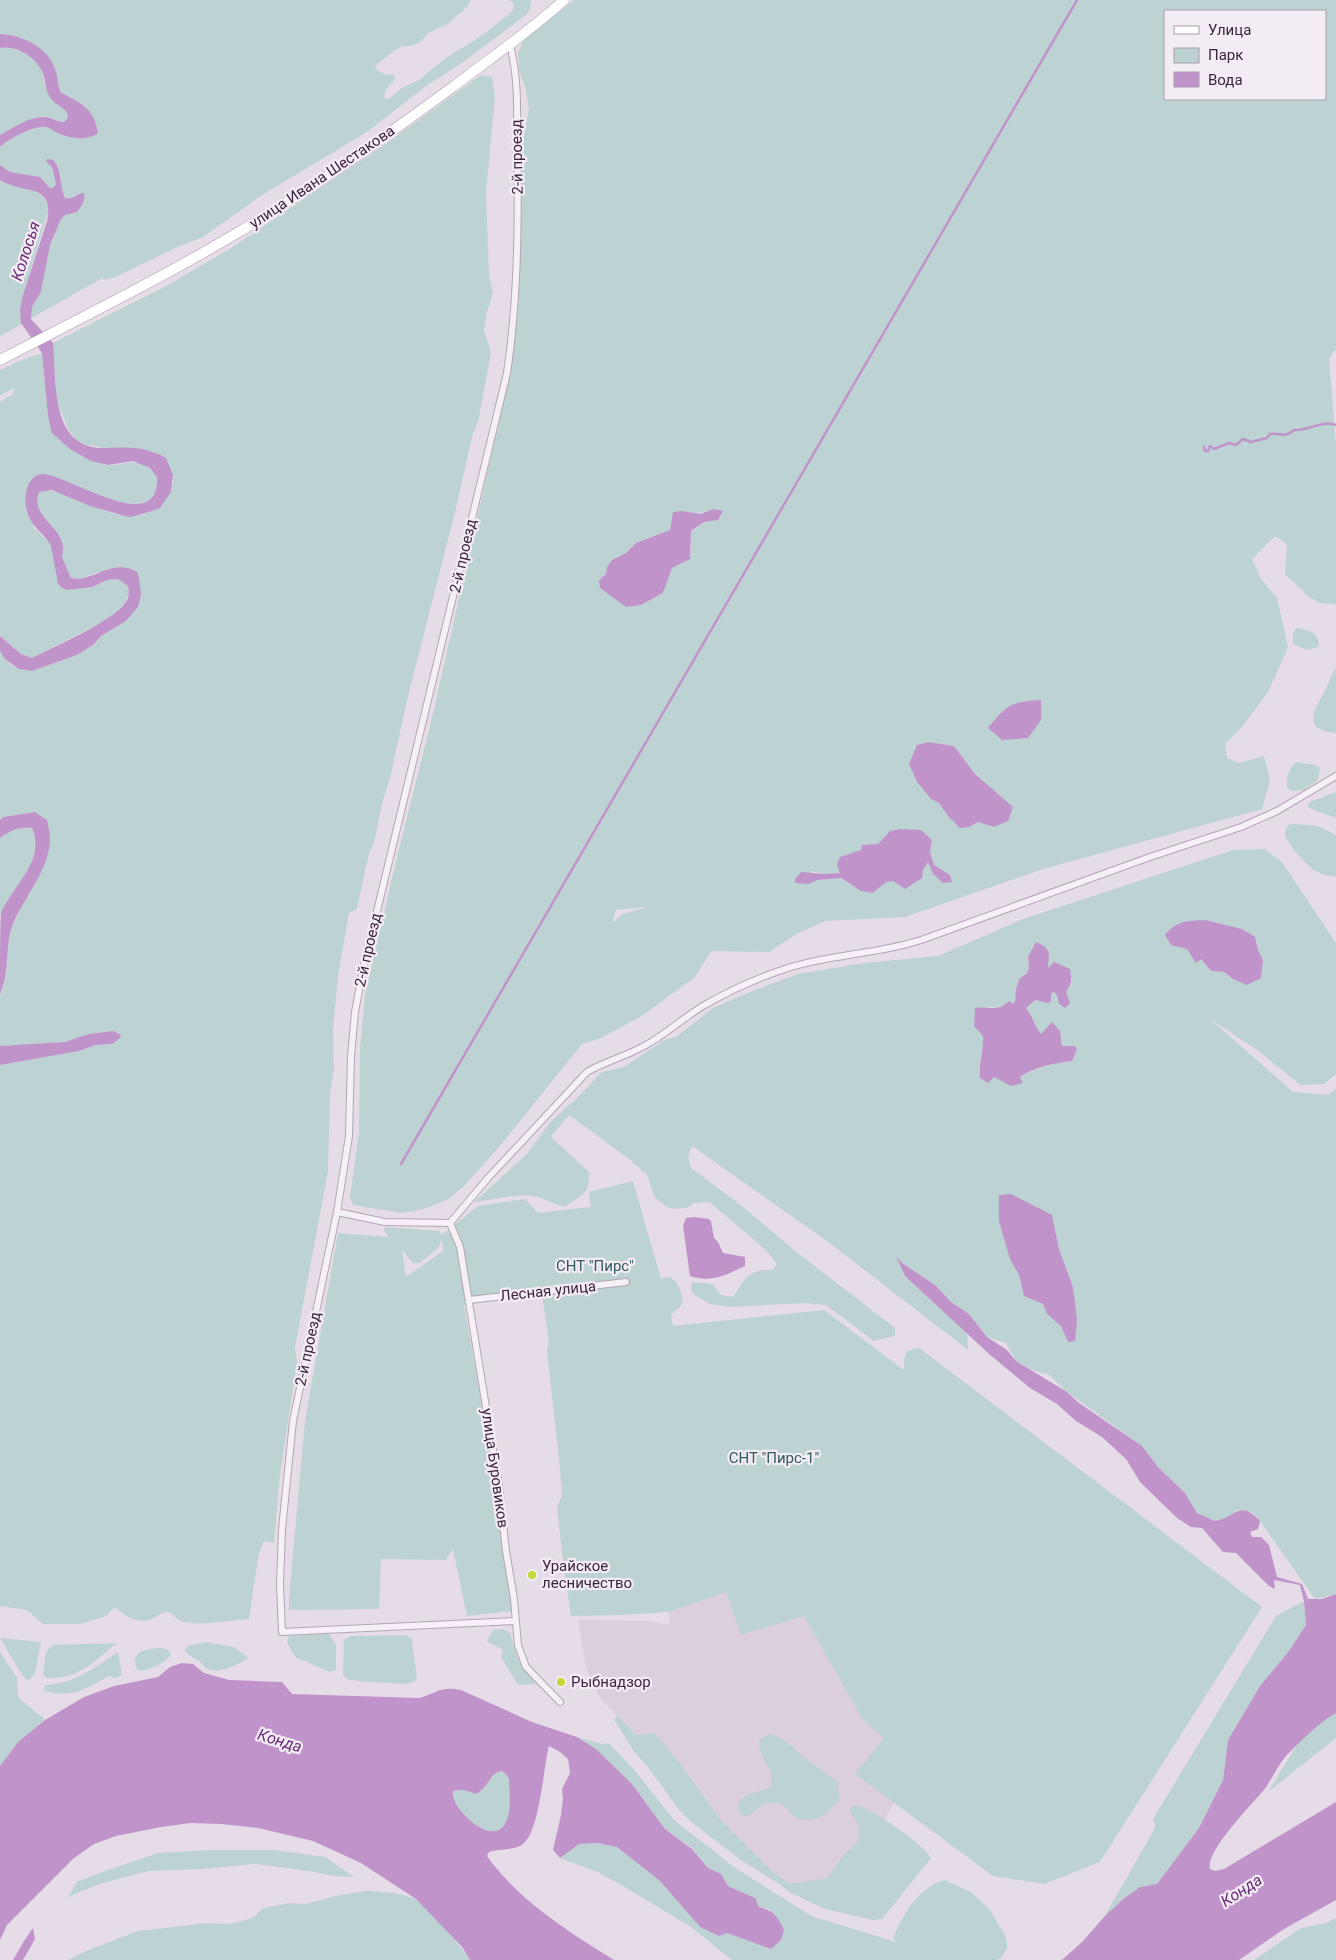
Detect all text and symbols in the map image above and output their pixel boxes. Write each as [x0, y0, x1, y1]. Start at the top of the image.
legend [1164, 10, 1326, 100]
text: Улица [1208, 21, 1251, 39]
text: Парк [1208, 46, 1243, 64]
text: Вода [1208, 71, 1243, 89]
street label: 2-й проезд [507, 119, 527, 195]
street label: улица Ивана Шестакова [246, 122, 398, 232]
water label: Колосья [7, 219, 44, 283]
street label: 2-й проезд [446, 517, 480, 595]
street label: 2-й проезд [351, 911, 385, 989]
park label: СНТ "Пирс" [556, 1257, 634, 1275]
street label: Лесная улица [499, 1277, 597, 1305]
street label: 2-й проезд [291, 1310, 325, 1388]
street label: улица Буровиков [478, 1407, 512, 1529]
park label: СНТ "Пирс-1" [729, 1449, 819, 1467]
place label: Урайское лесничество [542, 1557, 632, 1592]
marker: Урайское лесничество [526, 1569, 538, 1581]
place label: Рыбнадзор [571, 1673, 651, 1691]
marker: Рыбнадзор [555, 1676, 567, 1688]
water label: Конда [255, 1725, 304, 1756]
water label: Конда [1217, 1870, 1265, 1911]

